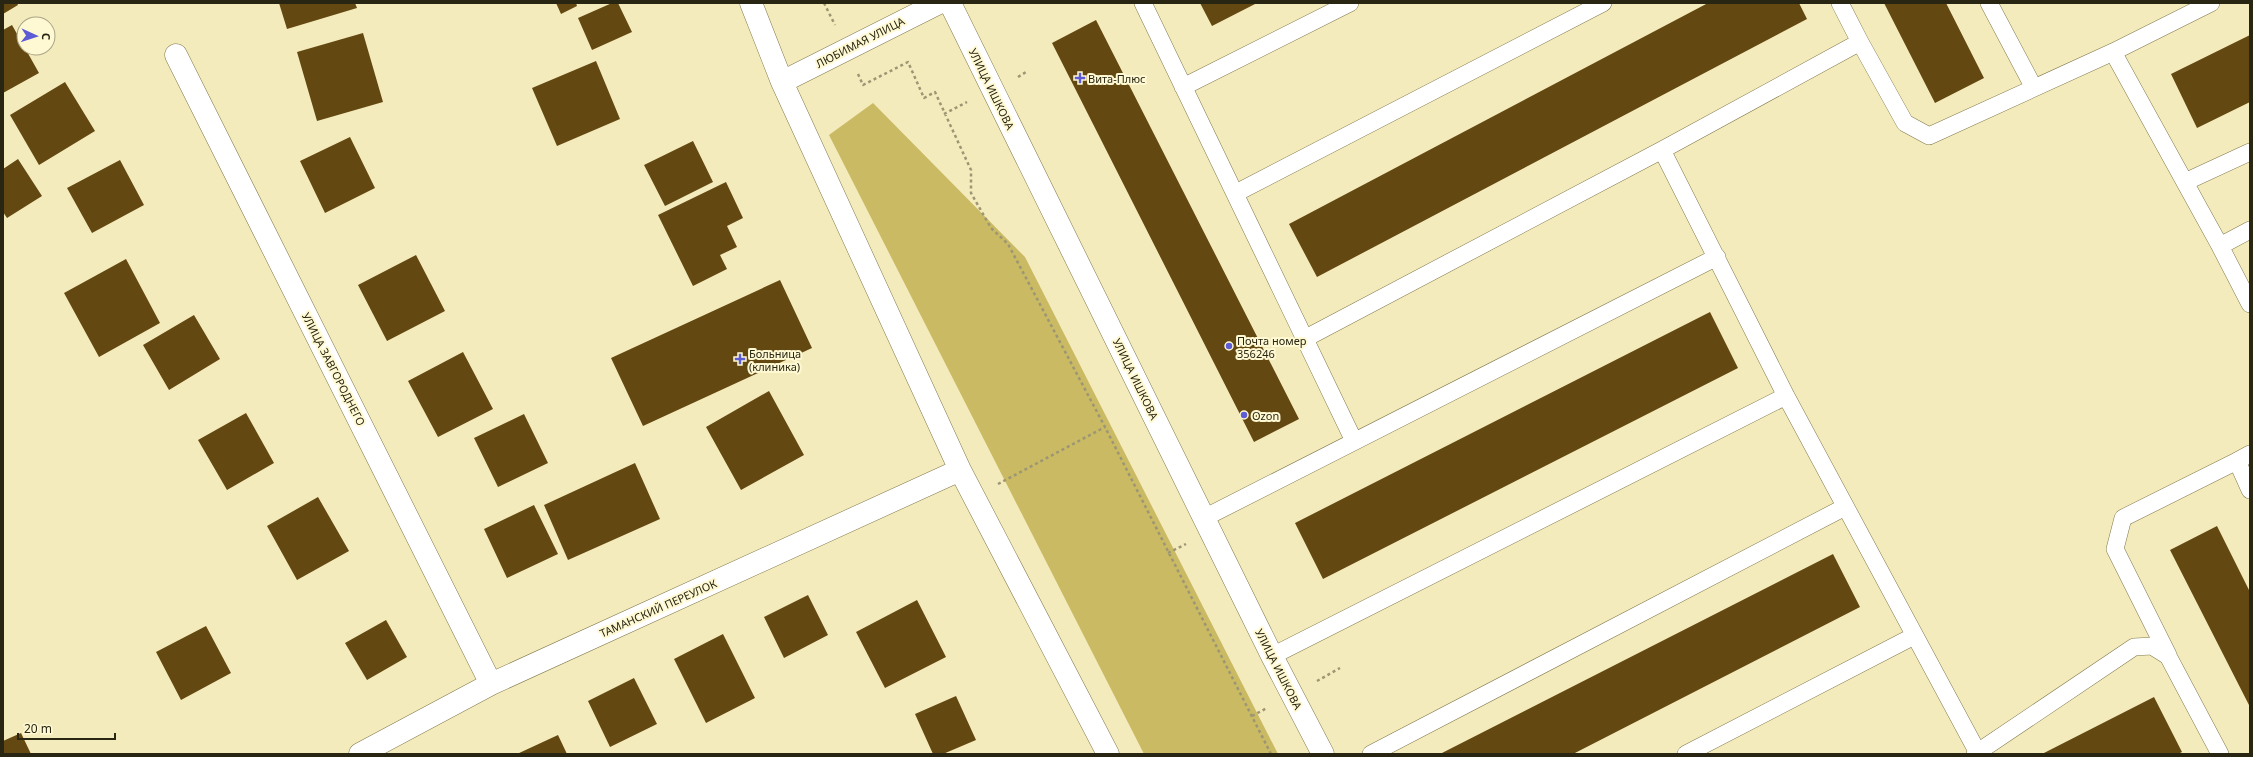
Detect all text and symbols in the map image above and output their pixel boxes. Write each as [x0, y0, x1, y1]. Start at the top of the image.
street label: ЛЮБИМАЯ УЛИЦА [813, 13, 908, 71]
north arrow [16, 16, 56, 56]
text: С [39, 33, 54, 40]
street label: УЛИЦА ИШКОВА [966, 46, 1019, 133]
place label: Вита-Плюс [1088, 71, 1146, 86]
marker: Вита-Плюс [1075, 73, 1085, 83]
street label: УЛИЦА ЗАВГОРОДНЕГО [299, 310, 369, 428]
place label: Почта номер 356246 [1237, 333, 1307, 361]
street label: УЛИЦА ИШКОВА [1110, 336, 1163, 423]
marker: Почта номер 356246 [1224, 341, 1234, 351]
place label: Больница (клиника) [749, 346, 801, 374]
marker: Больница (клиника) [734, 353, 746, 365]
place label: Ozon [1252, 408, 1279, 423]
marker: Ozon [1239, 410, 1249, 420]
street label: ТАМАНСКИЙ ПЕРЕУЛОК [597, 575, 719, 641]
street label: УЛИЦА ИШКОВА [1252, 626, 1306, 713]
scale bar [18, 715, 115, 741]
text: 20 m [24, 720, 52, 737]

